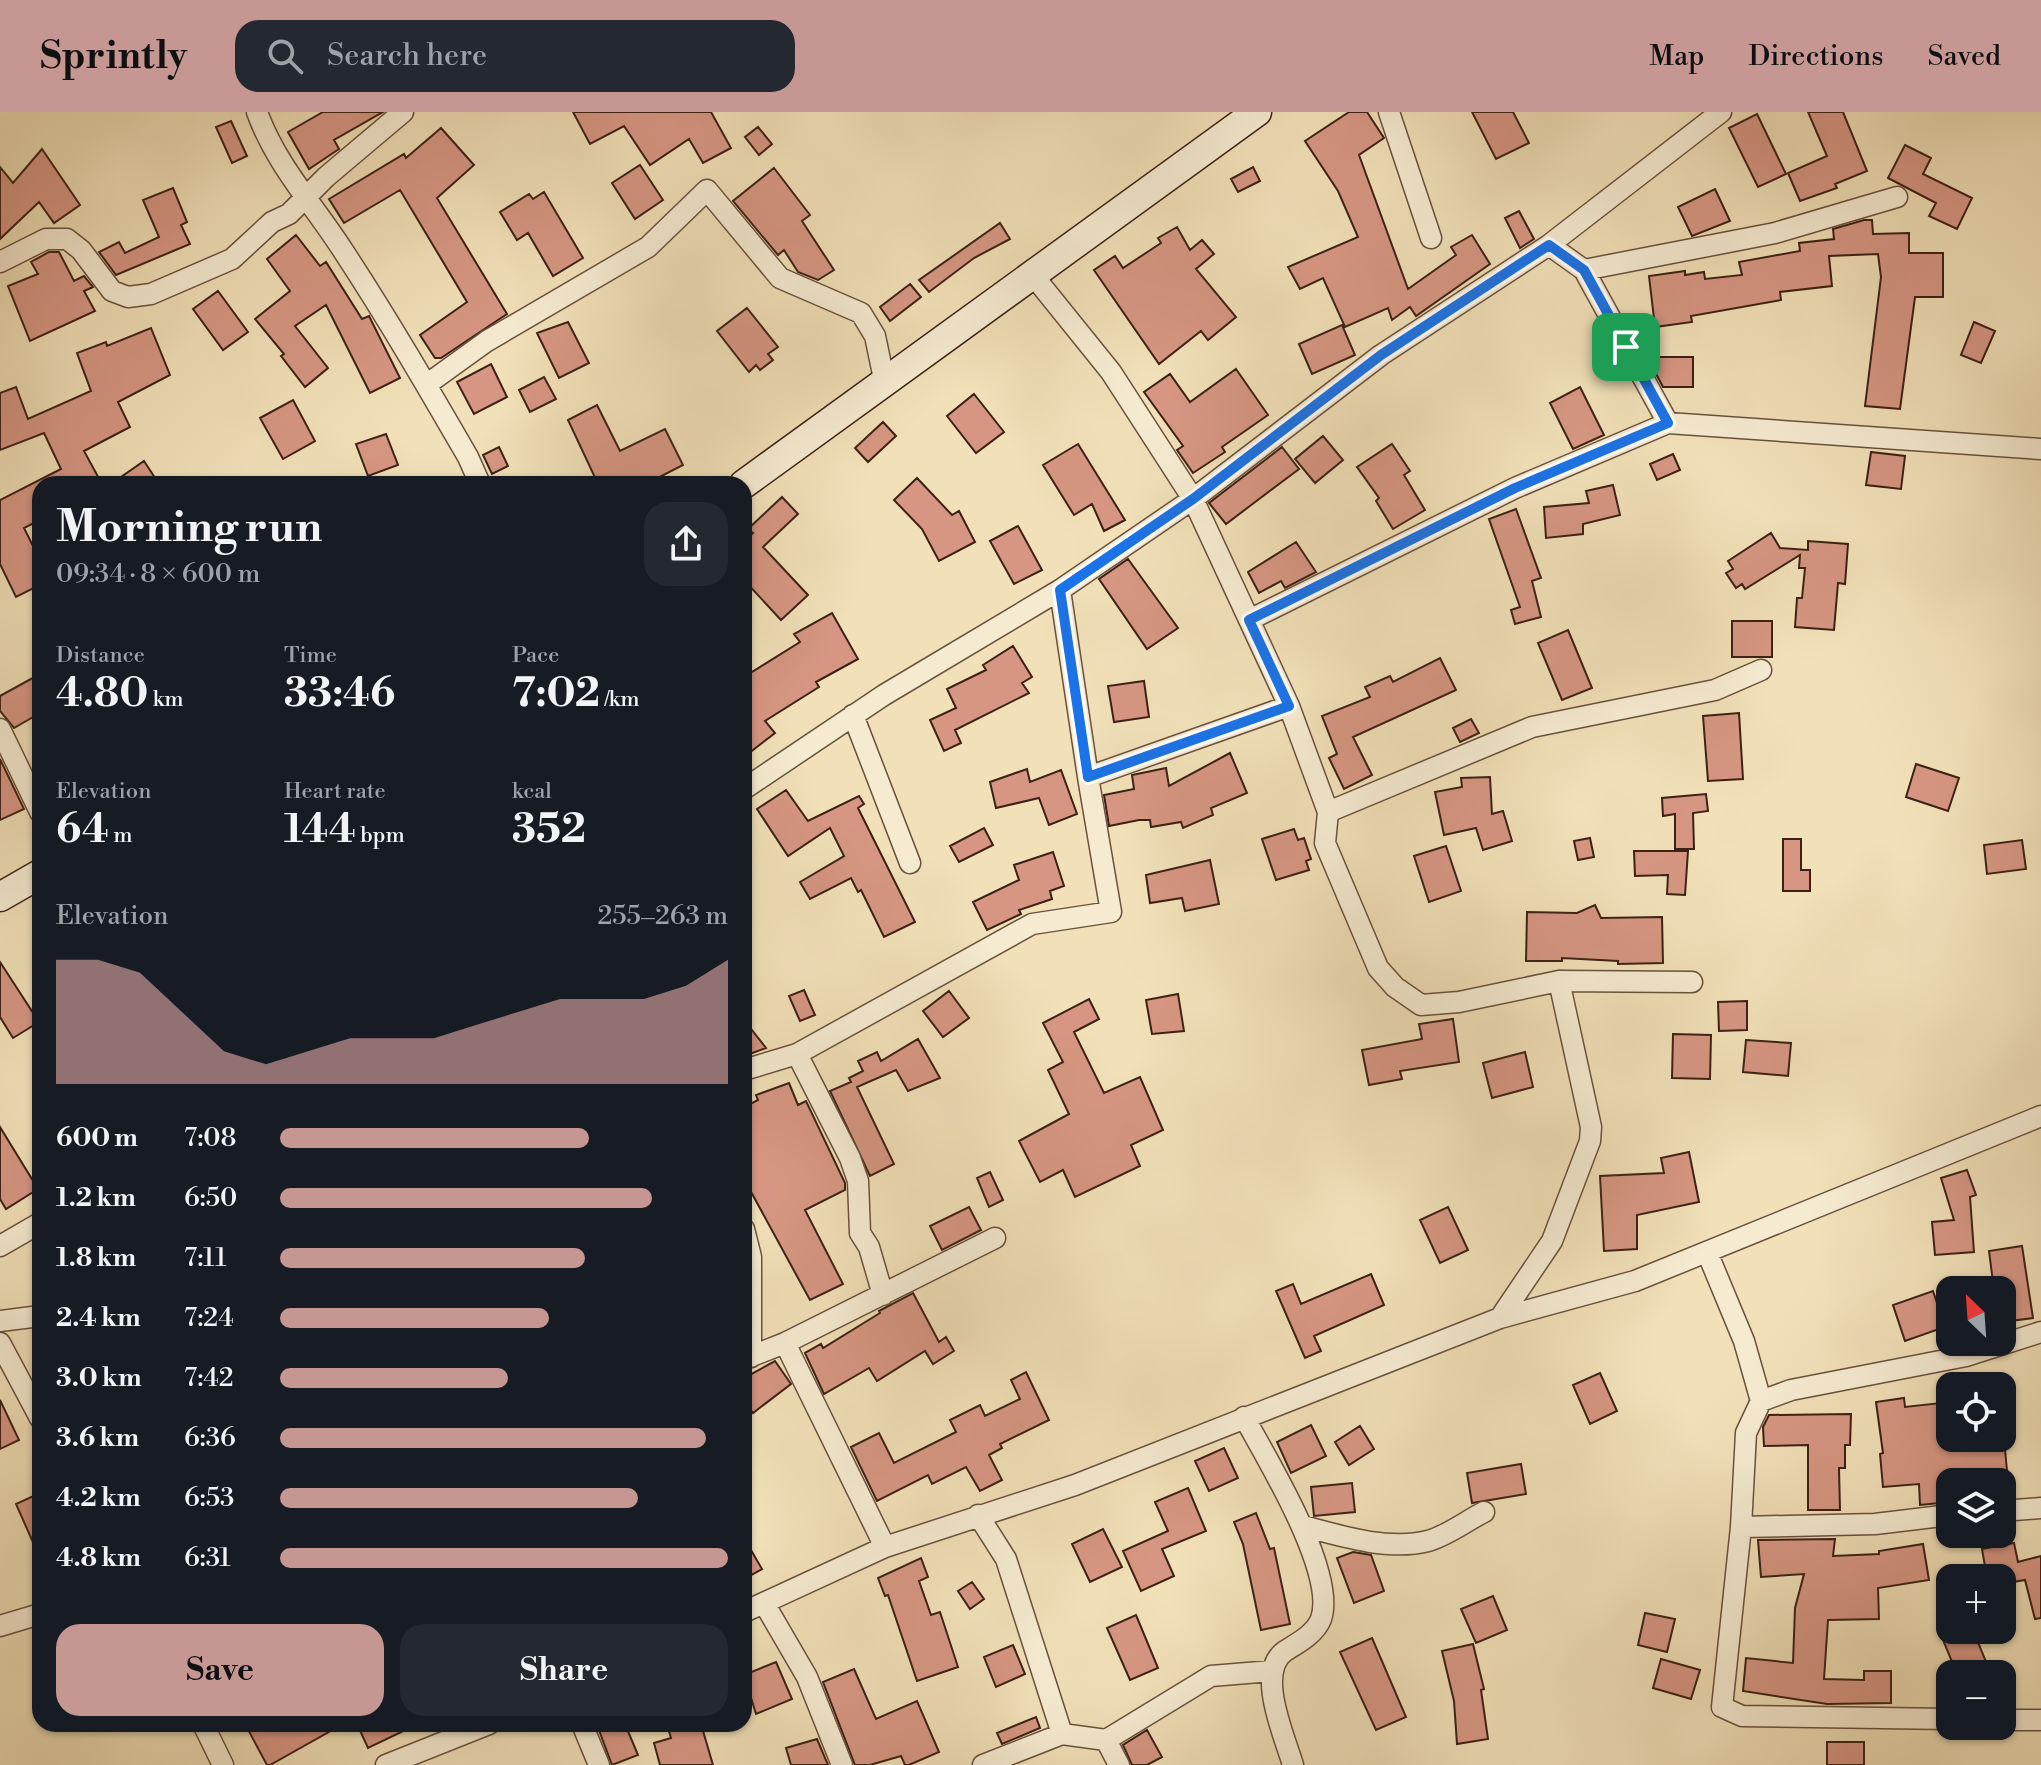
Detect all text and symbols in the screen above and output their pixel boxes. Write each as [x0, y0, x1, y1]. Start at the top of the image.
search box [235, 20, 795, 92]
text: Sprintly [40, 33, 187, 80]
icon: search [263, 34, 307, 78]
text: Search here [327, 37, 487, 75]
text: Map [1649, 39, 1704, 74]
text: Directions [1748, 39, 1883, 74]
text: Saved [1927, 39, 2001, 74]
pin [1592, 313, 1660, 381]
icon: arrive [1604, 325, 1648, 369]
text: Morning run [56, 500, 322, 555]
button: share [644, 502, 728, 586]
text: 09:34 · 8 × 600 m [56, 558, 260, 590]
text: Distance [56, 642, 145, 669]
text: Time [284, 642, 337, 669]
text: Pace [512, 642, 559, 669]
text: 4.80 [56, 669, 148, 719]
text: 33:46 [284, 669, 395, 719]
text: 7:02 [512, 669, 600, 719]
text: km [148, 686, 184, 713]
text: /km [600, 686, 639, 713]
text: Elevation [56, 778, 151, 805]
text: Heart rate [284, 778, 386, 805]
text: kcal [512, 778, 552, 805]
text: 64 [56, 805, 109, 855]
text: 144 [284, 805, 356, 855]
text: 352 [512, 805, 586, 855]
text: m [109, 822, 133, 849]
text: bpm [356, 822, 405, 849]
text: Elevation [56, 900, 169, 932]
text: 255–263 m [597, 900, 728, 932]
text: 600 m [56, 1122, 138, 1154]
text: 7:08 [184, 1122, 236, 1154]
text: 1.2 km [56, 1182, 136, 1214]
text: 6:50 [184, 1182, 237, 1214]
text: 1.8 km [56, 1242, 136, 1274]
text: 7:11 [184, 1242, 227, 1274]
north arrow [1936, 1276, 2016, 1356]
map controls [1936, 1276, 2016, 1740]
text: 2.4 km [56, 1302, 141, 1334]
text: 7:24 [184, 1302, 234, 1334]
text: 3.0 km [56, 1362, 142, 1394]
text: 7:42 [184, 1362, 234, 1394]
button: locate [1936, 1372, 2016, 1452]
text: 3.6 km [56, 1422, 139, 1454]
text: 6:36 [184, 1422, 236, 1454]
button: layers [1936, 1468, 2016, 1548]
text: 4.2 km [56, 1482, 141, 1514]
text: 6:53 [184, 1482, 234, 1514]
text: 4.8 km [56, 1542, 141, 1574]
text: 6:31 [184, 1542, 231, 1574]
button: + [1936, 1564, 2016, 1644]
button: Save [56, 1624, 384, 1716]
button: Share [400, 1624, 728, 1716]
button: − [1936, 1660, 2016, 1740]

